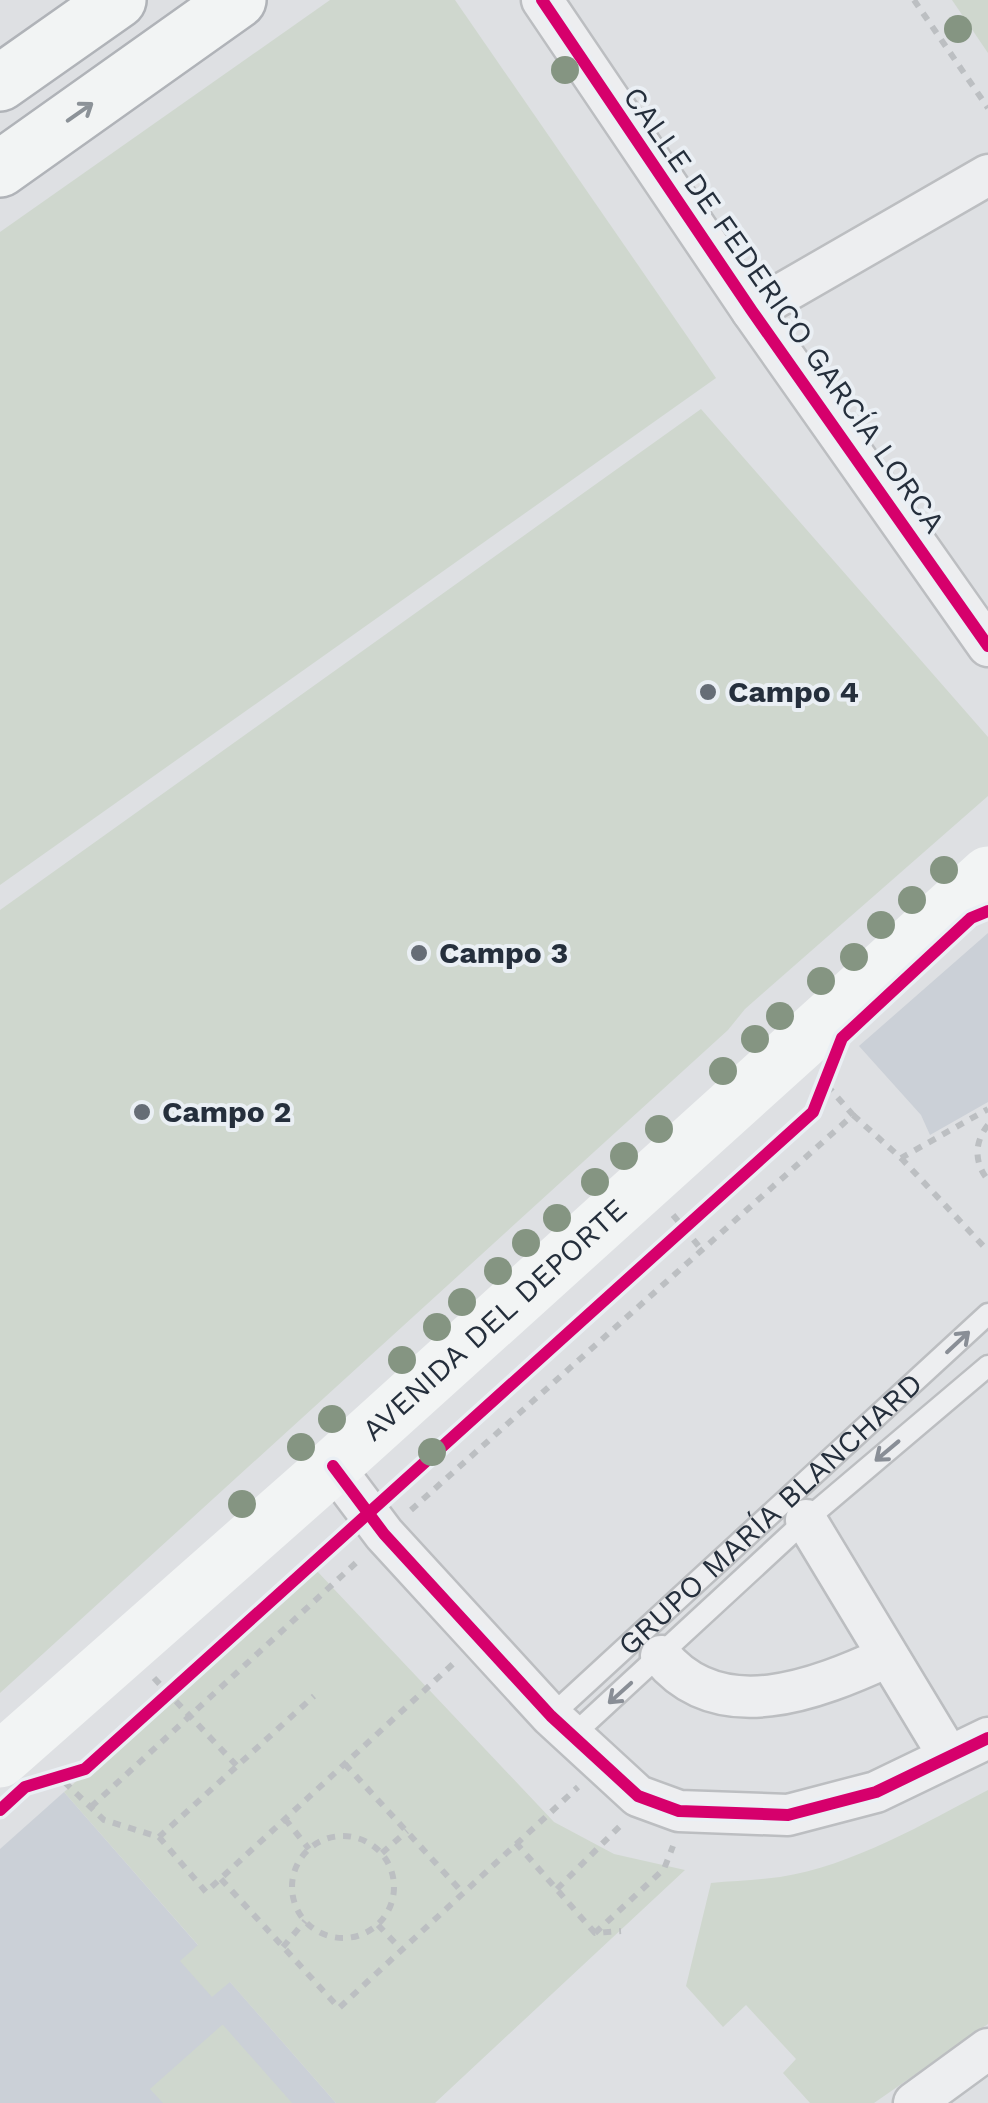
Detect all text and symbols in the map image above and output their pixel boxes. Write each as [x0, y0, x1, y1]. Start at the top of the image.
street label: CALLE DE FEDERICO GARCÍA LORCA [616, 80, 953, 540]
one-way arrow [65, 102, 93, 123]
place label: Campo 4 [728, 674, 859, 709]
marker: Campo 4 [697, 681, 719, 703]
place label: Campo 3 [439, 935, 568, 970]
marker: Campo 3 [408, 942, 430, 964]
place label: Campo 2 [162, 1094, 291, 1129]
marker: Campo 2 [131, 1101, 153, 1123]
street label: AVENIDA DEL DEPORTE [355, 1191, 633, 1448]
one-way arrow [945, 1331, 970, 1354]
street label: GRUPO MARÍA BLANCHARD [611, 1365, 929, 1662]
one-way arrow [874, 1440, 900, 1462]
one-way arrow [608, 1681, 633, 1704]

